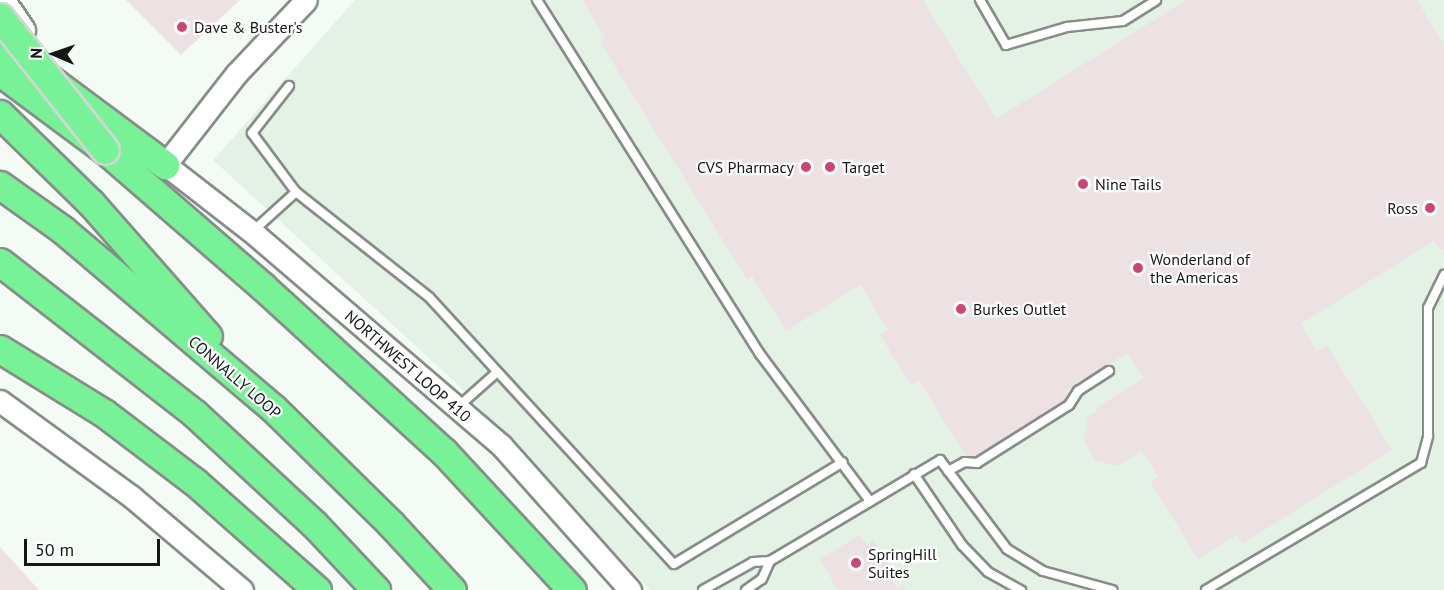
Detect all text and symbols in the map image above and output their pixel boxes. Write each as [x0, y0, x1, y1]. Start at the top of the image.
place label: Dave & Buster's [194, 17, 302, 37]
marker: Dave & Buster's [175, 20, 189, 34]
north arrow [24, 24, 84, 84]
text: N [26, 48, 46, 59]
place label: CVS Pharmacy [697, 157, 794, 177]
place label: Target [842, 157, 885, 177]
marker: CVS Pharmacy [799, 160, 813, 174]
marker: Target [823, 160, 837, 174]
place label: Nine Tails [1095, 174, 1162, 194]
marker: Nine Tails [1076, 177, 1090, 191]
place label: Ross [1387, 198, 1418, 218]
marker: Ross [1423, 201, 1437, 215]
place label: Wonderland of the Americas [1150, 249, 1250, 287]
marker: Wonderland of the Americas [1131, 261, 1145, 275]
place label: Burkes Outlet [973, 299, 1066, 319]
marker: Burkes Outlet [954, 302, 968, 316]
street label: NORTHWEST LOOP 410 [341, 306, 475, 426]
street label: CONNALLY LOOP [185, 331, 285, 423]
scale bar [27, 527, 164, 565]
text: 50 m [35, 538, 74, 561]
place label: SpringHill Suites [868, 544, 937, 582]
marker: SpringHill Suites [849, 556, 863, 570]

